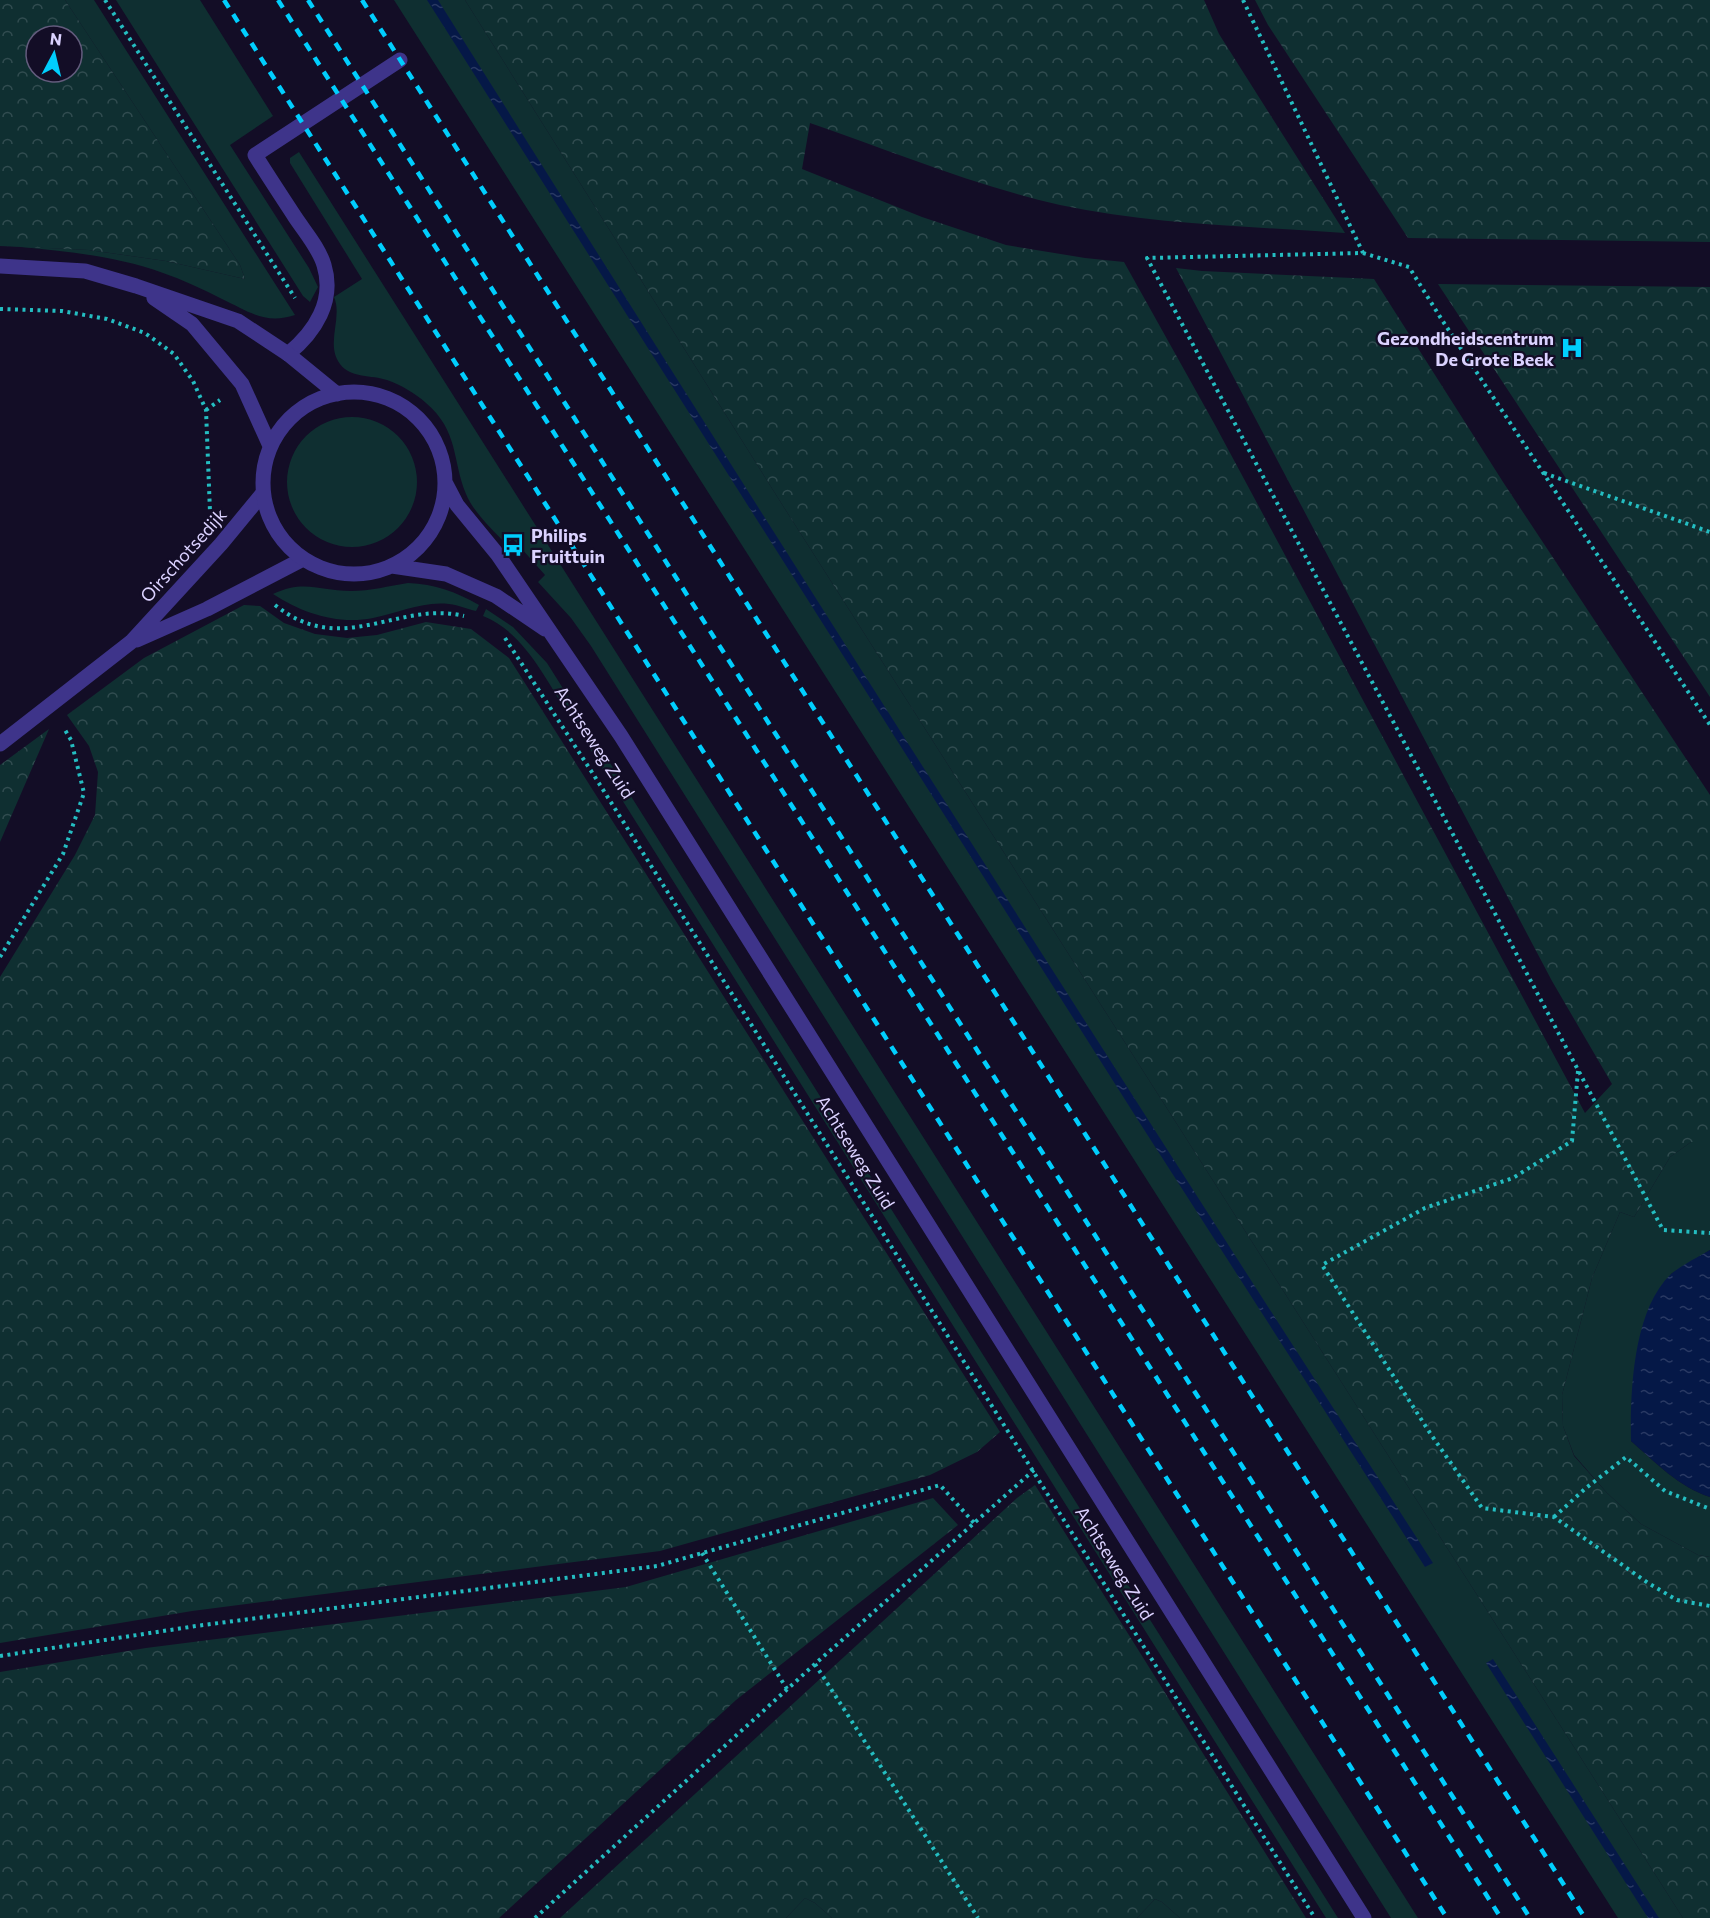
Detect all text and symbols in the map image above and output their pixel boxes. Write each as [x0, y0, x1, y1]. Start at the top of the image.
north arrow [24, 24, 84, 84]
text: N [49, 28, 63, 49]
place label: Gezondheidscentrum De Grote Beek [1377, 327, 1555, 370]
hospital icon: Gezondheidscentrum De Grote Beek [1559, 335, 1585, 361]
street label: Oirschotsedijk [135, 503, 231, 606]
place label: Philips Fruittuin [531, 524, 605, 567]
bus stop icon: Philips Fruittuin [500, 532, 526, 558]
street label: Achtseweg Zuid [550, 681, 640, 803]
street label: Achtseweg Zuid [812, 1091, 900, 1213]
street label: Achtseweg Zuid [1071, 1502, 1159, 1624]

